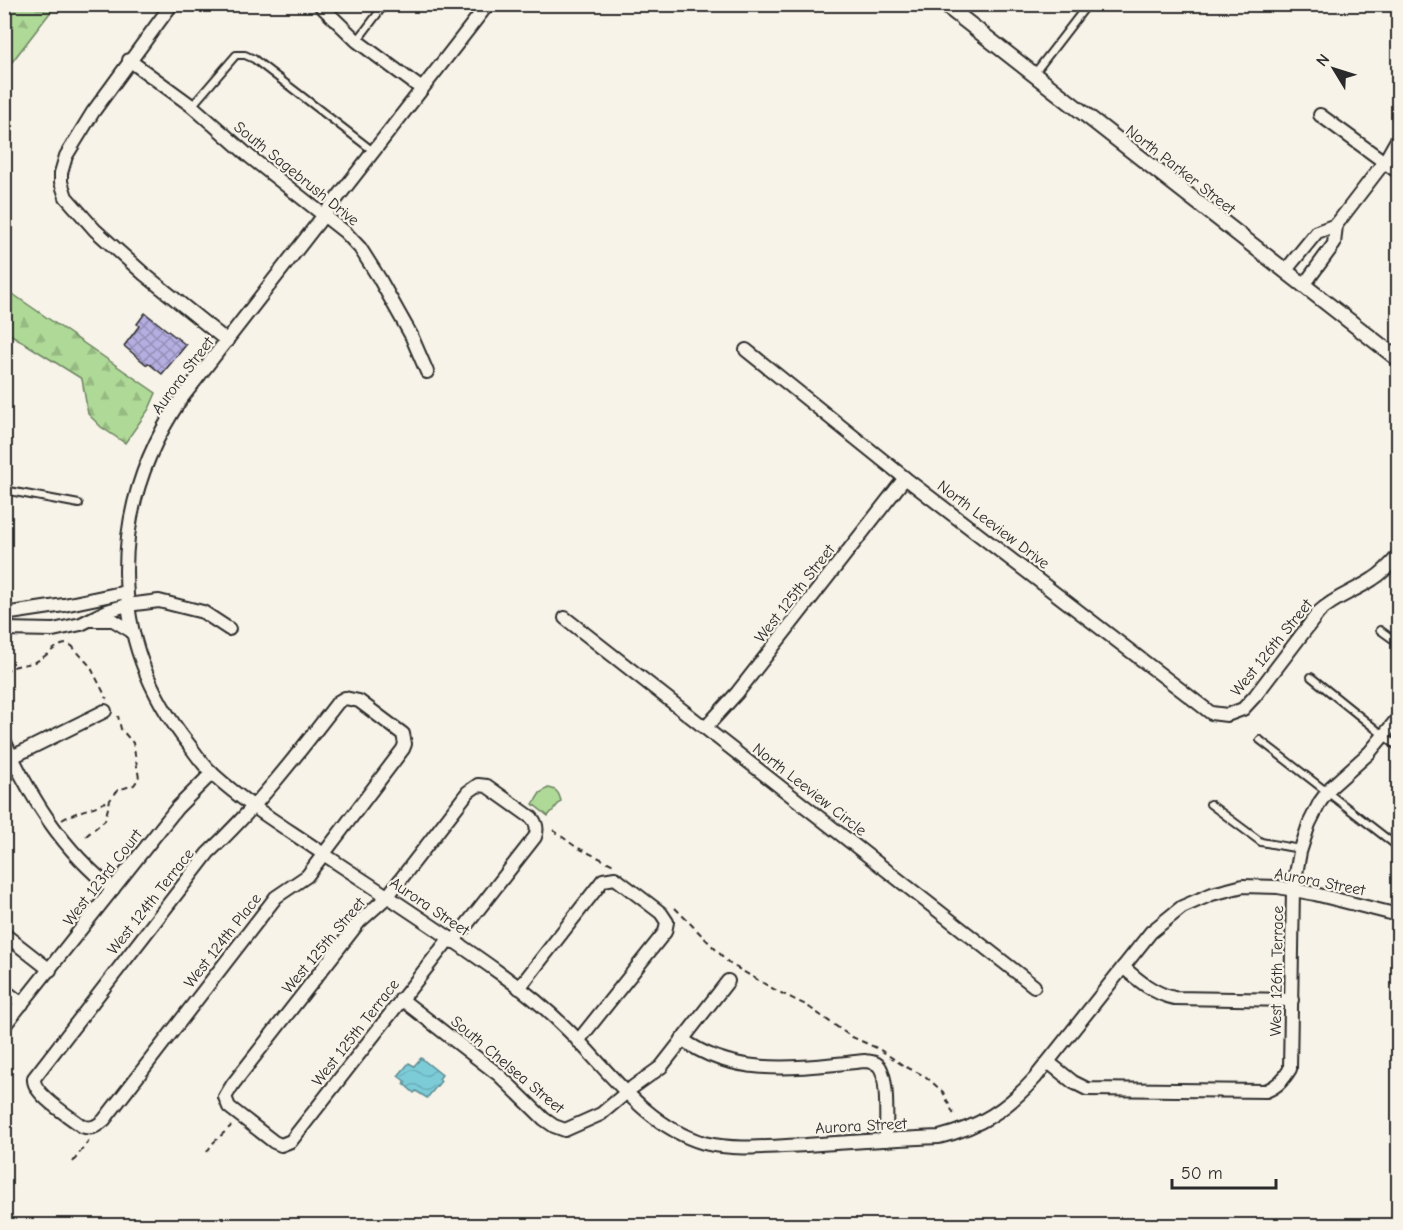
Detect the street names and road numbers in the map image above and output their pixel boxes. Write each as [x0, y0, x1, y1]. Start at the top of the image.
street label: South Sagebrush Drive [230, 118, 363, 230]
street label: North Parker Street [1122, 121, 1239, 218]
street label: Aurora Street [148, 333, 218, 418]
street label: North Leeview Drive [934, 477, 1053, 573]
street label: West 125th Street [751, 541, 839, 646]
street label: West 126th Street [1227, 595, 1317, 700]
street label: North Leeview Circle [749, 740, 870, 840]
street label: West 123rd Court [60, 826, 146, 929]
street label: West 124th Terrace [104, 845, 198, 958]
street label: Aurora Street [1273, 864, 1367, 900]
street label: Aurora Street [386, 874, 473, 940]
street label: West 124th Place [180, 890, 265, 991]
street label: West 125th Street [279, 894, 369, 997]
street label: West 126th Terrace [1267, 906, 1287, 1037]
street label: West 125th Terrace [308, 976, 403, 1090]
street label: South Chelsea Street [447, 1012, 568, 1118]
street label: Aurora Street [815, 1115, 908, 1137]

